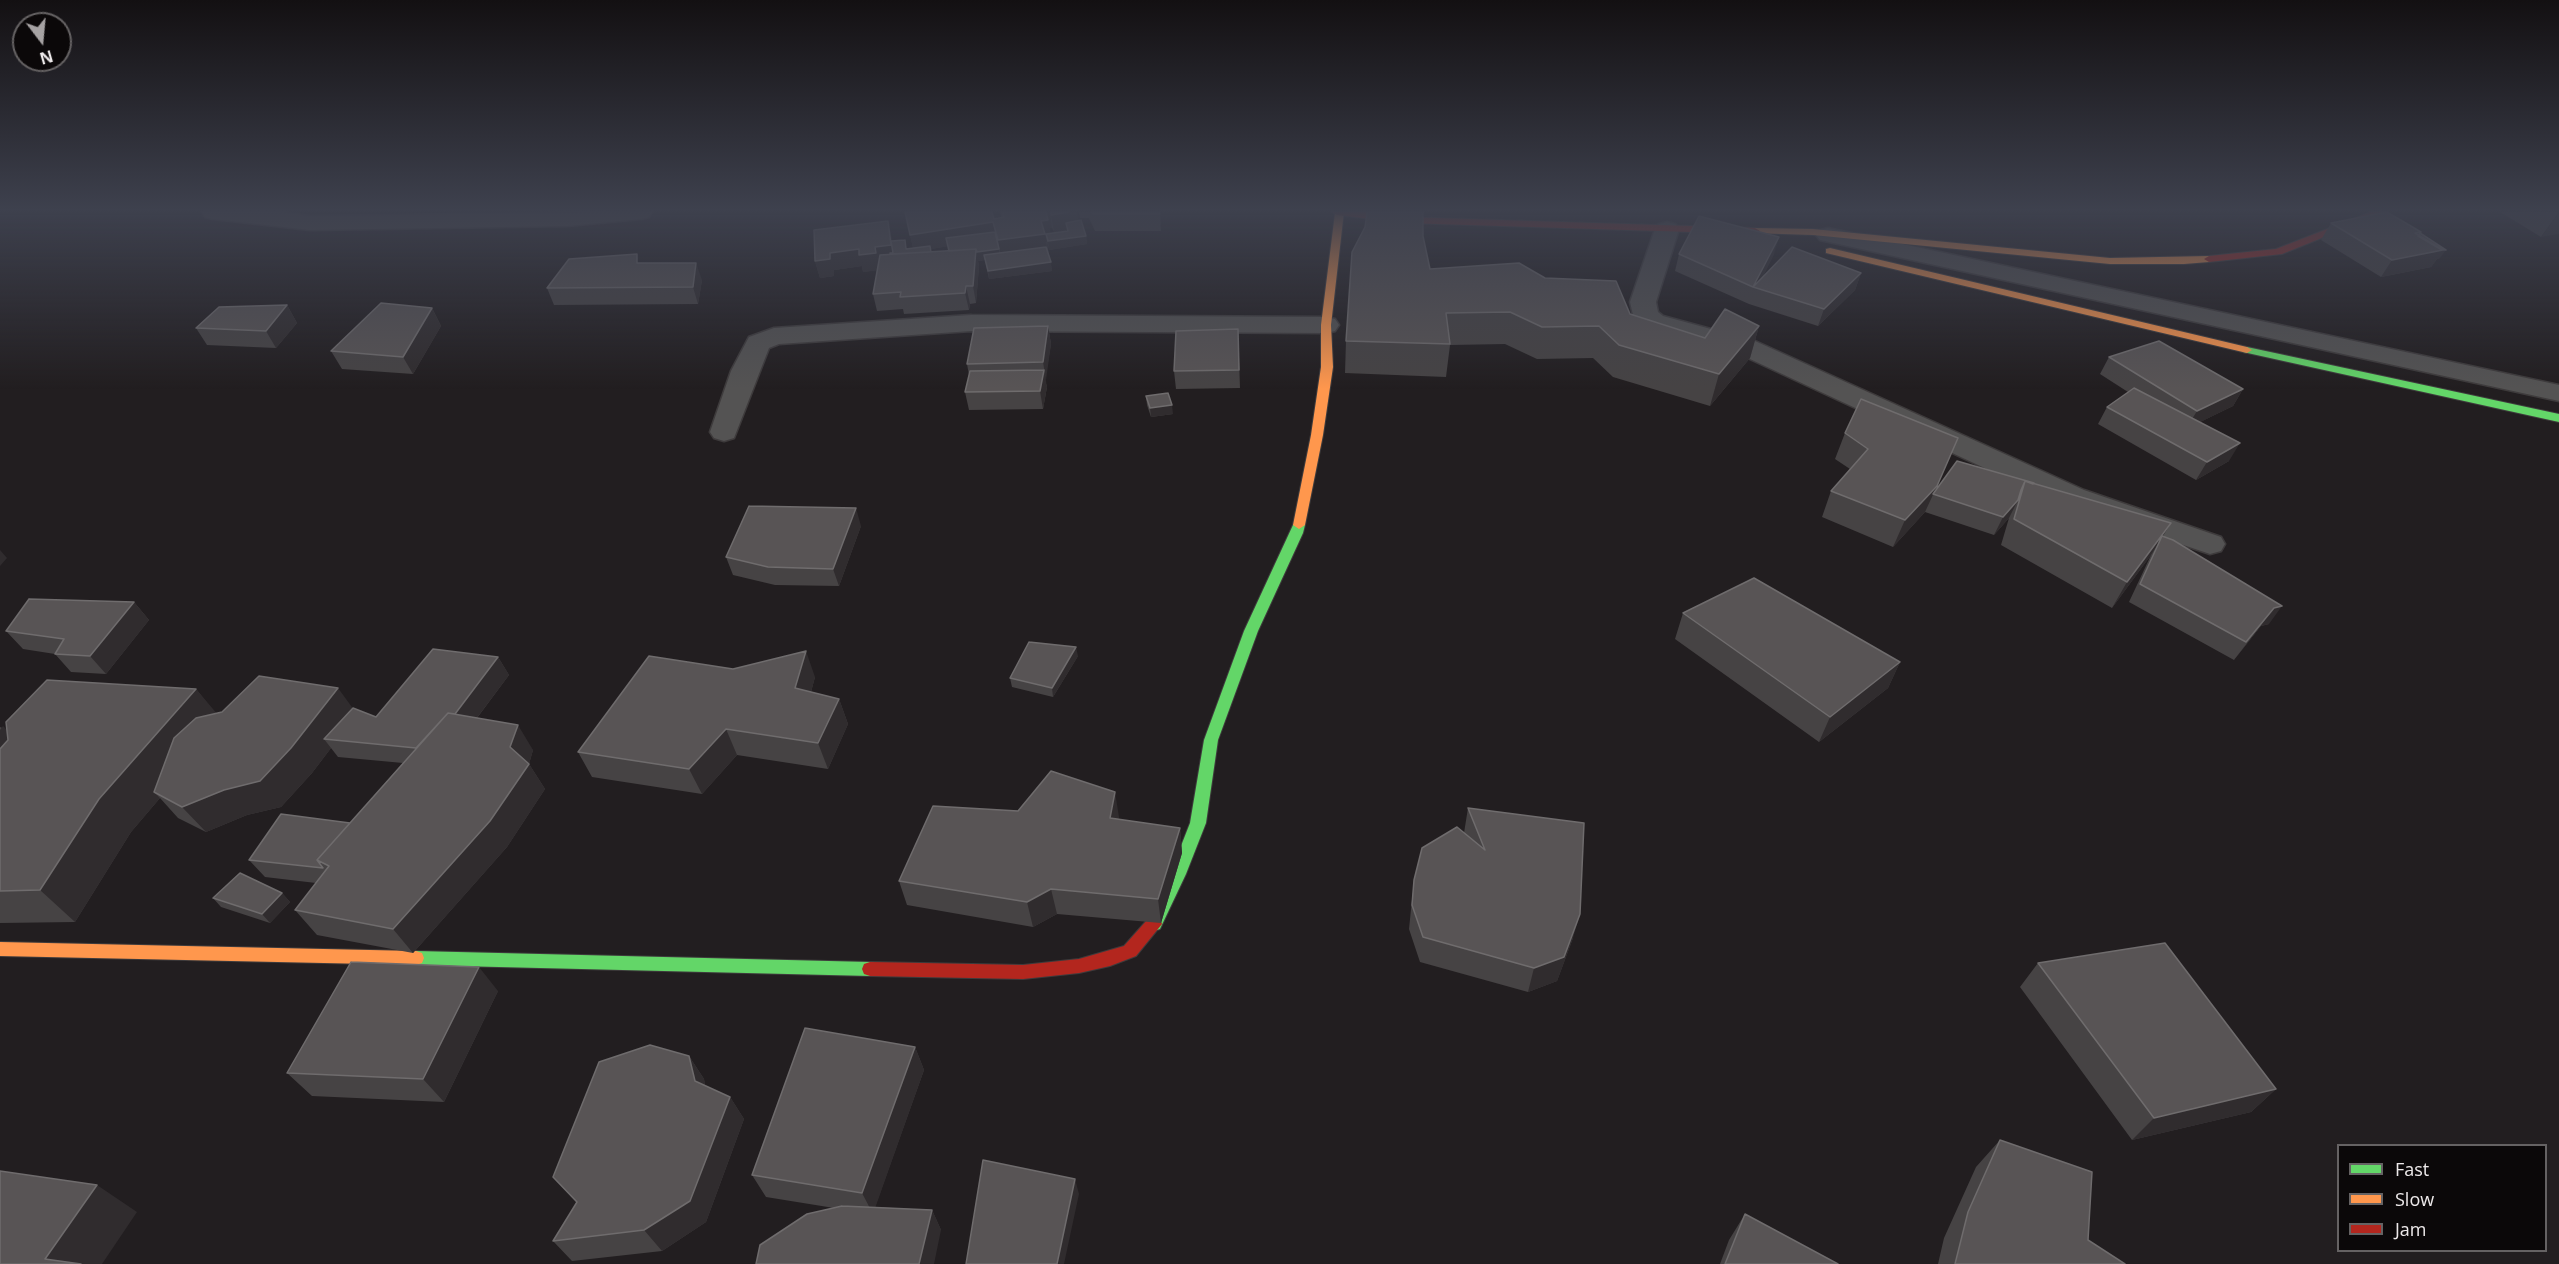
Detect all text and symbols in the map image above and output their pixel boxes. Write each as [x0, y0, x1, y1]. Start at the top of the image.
north arrow [12, 12, 72, 72]
text: N [37, 45, 56, 70]
legend [2337, 1144, 2547, 1252]
text: Fast [2395, 1157, 2429, 1181]
text: Slow [2395, 1187, 2434, 1211]
text: Jam [2395, 1217, 2427, 1241]

